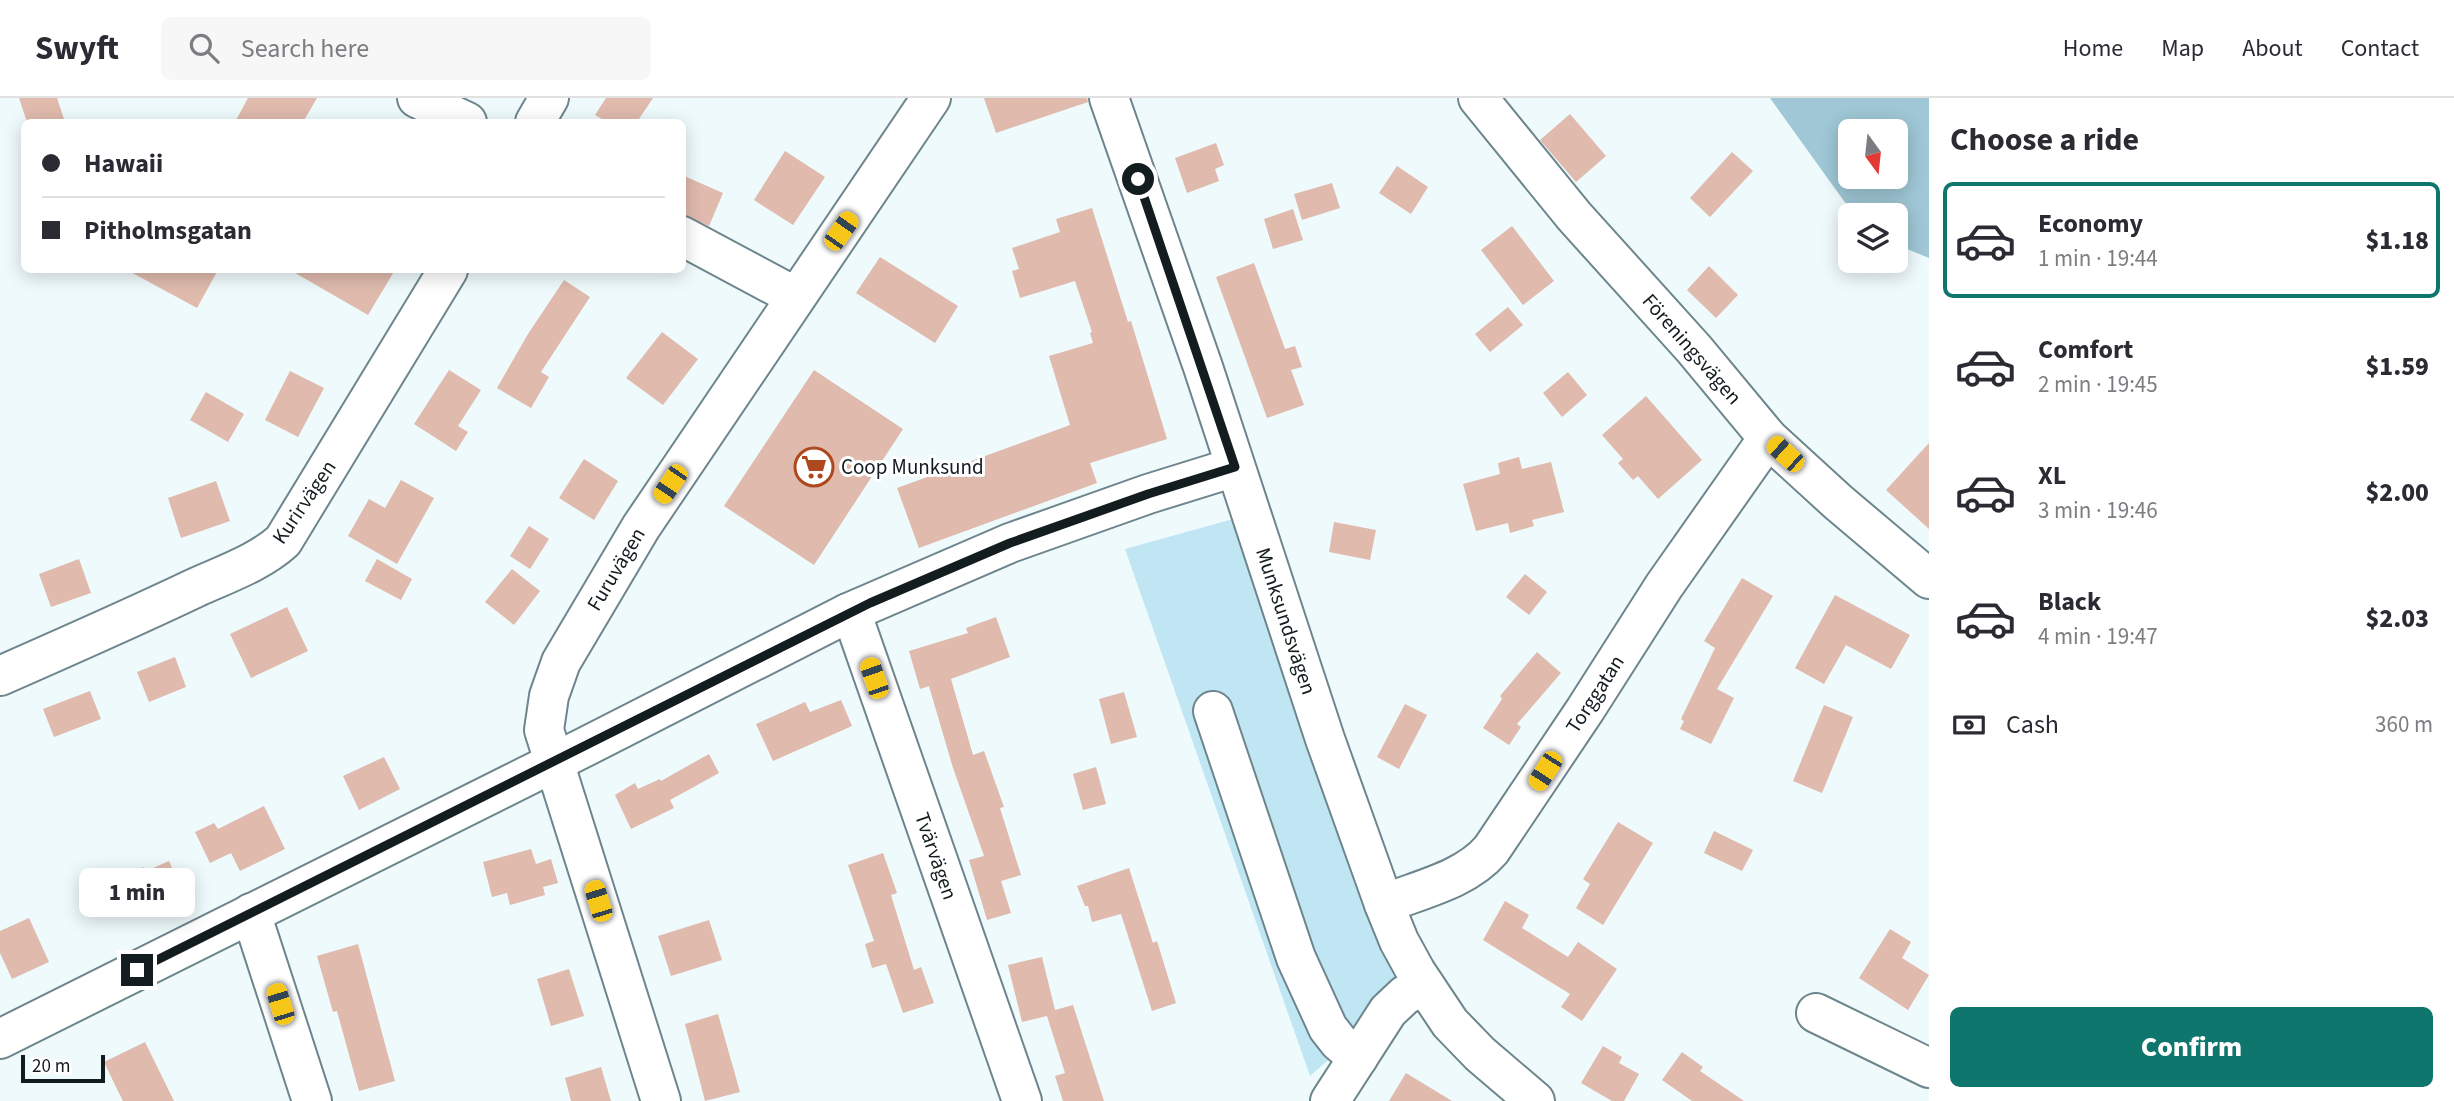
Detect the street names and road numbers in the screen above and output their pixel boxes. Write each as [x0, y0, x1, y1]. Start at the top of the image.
street label: Föreningsvägen [1635, 287, 1749, 411]
street label: Kurirvägen [265, 454, 343, 550]
street label: Furuvägen [579, 522, 653, 616]
street label: Munksundsvägen [1248, 544, 1324, 698]
street label: Torggatan [1558, 649, 1632, 739]
street label: Tvärvägen [907, 808, 965, 904]

